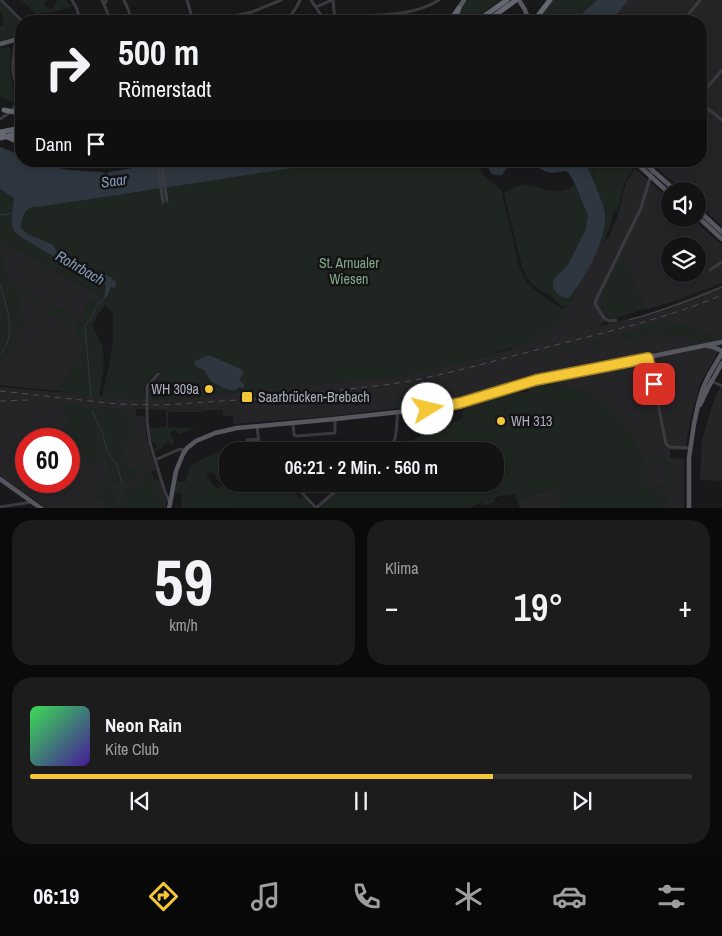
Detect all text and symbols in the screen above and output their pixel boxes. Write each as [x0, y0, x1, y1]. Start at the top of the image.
text: 500 m [118, 29, 199, 76]
icon: right [35, 35, 100, 100]
text: Römerstadt [118, 74, 211, 104]
icon: arrive [82, 130, 110, 158]
text: Dann [35, 131, 72, 157]
water label: Saar [100, 168, 129, 193]
map controls [661, 182, 706, 282]
button: sound [661, 182, 706, 227]
button: layers [661, 237, 706, 282]
water label: Rohrbach [52, 245, 109, 290]
park label: St. Arnualer Wiesen [319, 254, 379, 288]
pin [633, 363, 675, 405]
icon: arrive [640, 370, 668, 398]
place label: WH 309a [151, 380, 200, 398]
position arrow [401, 382, 453, 434]
marker: WH 309a [203, 383, 215, 395]
place label: Saarbrücken-Brebach [258, 388, 370, 406]
marker: Saarbrücken-Brebach [240, 390, 254, 404]
place label: WH 313 [511, 412, 552, 430]
marker: WH 313 [495, 415, 507, 427]
speed limit sign: 60 [15, 428, 80, 493]
text: 06:21 · 2 Min. · 560 m [285, 454, 438, 480]
text: 59 [154, 538, 213, 625]
text: Klima [385, 557, 419, 579]
text: 19° [514, 582, 563, 633]
text: − [385, 588, 398, 626]
text: + [679, 588, 692, 626]
text: km/h [169, 614, 198, 636]
text: Neon Rain [105, 712, 182, 738]
text: Kite Club [105, 738, 159, 760]
icon: previous [126, 787, 154, 815]
icon: pause [347, 787, 375, 815]
icon: next [568, 787, 596, 815]
icon: directions [146, 879, 181, 914]
icon: music [248, 879, 283, 914]
icon: phone [349, 879, 384, 914]
icon: climate [451, 879, 486, 914]
icon: car [552, 879, 587, 914]
icon: filters [654, 879, 689, 914]
text: 06:19 [33, 881, 79, 911]

